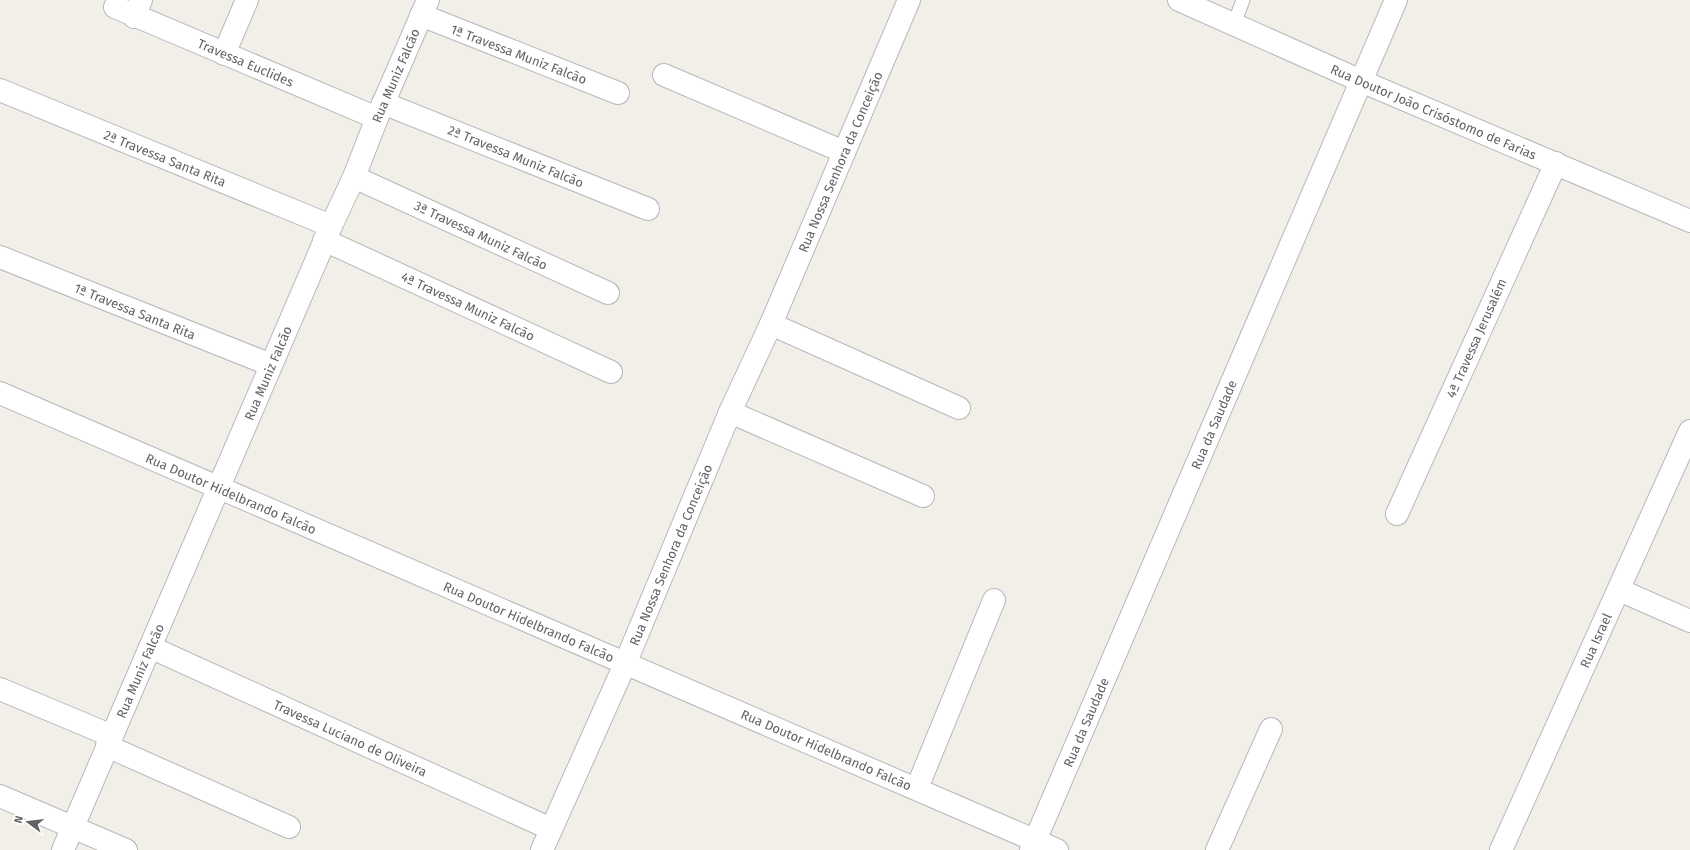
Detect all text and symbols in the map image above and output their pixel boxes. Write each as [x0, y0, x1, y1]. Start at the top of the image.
street label: 1ª Travessa Muniz Falcão [449, 22, 589, 87]
street label: Rua Muniz Falcão [369, 26, 423, 125]
street label: Travessa Euclides [195, 36, 296, 90]
street label: Rua Doutor João Crisóstomo de Farias [1328, 61, 1538, 163]
street label: Rua Nossa Senhora da Conceição [795, 69, 886, 255]
street label: 2ª Travessa Muniz Falcão [446, 122, 586, 191]
street label: 2ª Travessa Santa Rita [102, 127, 228, 190]
street label: 3ª Travessa Muniz Falcão [412, 198, 550, 273]
street label: 4ª Travessa Muniz Falcão [399, 269, 537, 344]
street label: 4ª Travessa Jerusalém [1443, 276, 1510, 400]
street label: 1ª Travessa Santa Rita [72, 280, 198, 343]
street label: Rua Muniz Falcão [241, 324, 295, 423]
street label: Rua da Saudade [1188, 378, 1240, 472]
street label: Rua Doutor Hidelbrando Falcão [143, 450, 318, 537]
street label: Rua Nossa Senhora da Conceição [627, 462, 715, 648]
street label: Rua Doutor Hidelbrando Falcão [441, 579, 616, 665]
street label: Rua Israel [1577, 611, 1615, 670]
street label: Rua Muniz Falcão [114, 622, 167, 720]
street label: Rua da Saudade [1061, 676, 1112, 769]
street label: Travessa Luciano de Oliveira [271, 697, 429, 780]
street label: Rua Doutor Hidelbrando Falcão [739, 707, 914, 794]
north arrow [8, 802, 48, 842]
text: N [12, 814, 26, 825]

